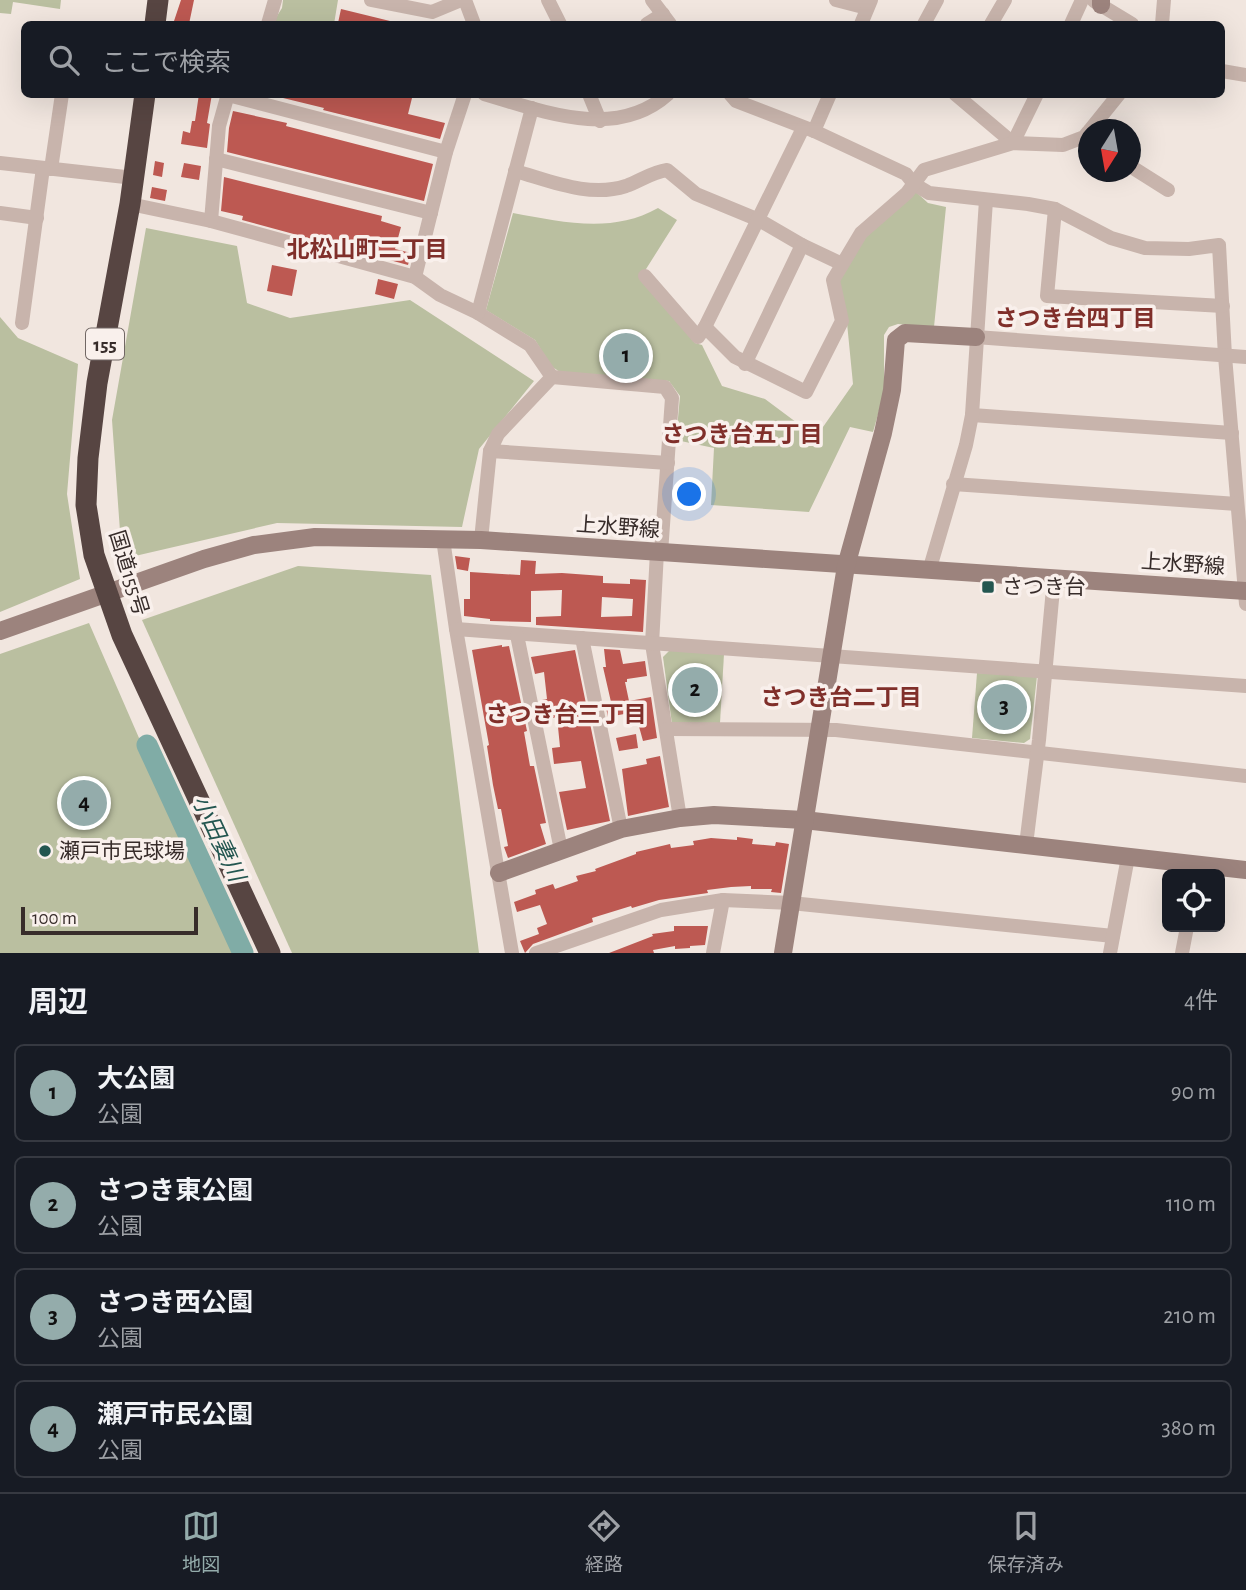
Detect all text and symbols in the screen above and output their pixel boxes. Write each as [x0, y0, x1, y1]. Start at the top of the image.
search box [21, 21, 1225, 98]
icon: search [45, 41, 83, 79]
text: ここで検索 [101, 50, 231, 76]
north arrow [1078, 119, 1141, 182]
district label: 北松山町二丁目 [287, 237, 448, 262]
district label: さつき台四丁目 [995, 306, 1156, 331]
road number: 155 [86, 328, 124, 360]
pin: 1 [603, 330, 649, 382]
district label: さつき台五丁目 [662, 422, 823, 447]
your location [672, 477, 706, 511]
street label: 上水野線 [575, 513, 661, 541]
street label: 国道155号 [106, 528, 152, 618]
street label: 上水野線 [1140, 550, 1226, 578]
place label: さつき台 [1002, 576, 1086, 598]
marker: さつき台 [980, 579, 996, 595]
pin: 2 [672, 664, 718, 716]
pin: 3 [981, 681, 1027, 733]
district label: さつき台二丁目 [761, 685, 922, 710]
district label: さつき台三丁目 [486, 702, 647, 727]
pin: 4 [61, 777, 107, 829]
water label: 小田妻川 [188, 791, 251, 888]
place label: 瀬戸市民球場 [59, 840, 185, 862]
marker: 瀬戸市民球場 [37, 843, 53, 859]
map controls [1162, 869, 1225, 932]
button: locate [1162, 869, 1225, 932]
scale bar [21, 904, 198, 936]
text: 100 m [32, 909, 77, 928]
text: 周辺 [28, 988, 88, 1018]
text: 4件 [1184, 990, 1218, 1013]
text: 大公園 [97, 1066, 175, 1092]
text: 1 [49, 1081, 57, 1104]
text: 90 m [1171, 1081, 1216, 1104]
text: 公園 [97, 1104, 143, 1127]
text: さつき東公園 [97, 1178, 253, 1204]
text: 2 [48, 1193, 58, 1216]
text: 110 m [1166, 1193, 1216, 1216]
text: 公園 [97, 1216, 143, 1239]
text: さつき西公園 [97, 1290, 253, 1316]
text: 3 [48, 1305, 58, 1328]
text: 210 m [1163, 1305, 1216, 1328]
text: 公園 [97, 1328, 143, 1351]
text: 瀬戸市民公園 [97, 1402, 253, 1428]
text: 4 [47, 1417, 59, 1440]
text: 380 m [1161, 1417, 1216, 1440]
text: 公園 [97, 1440, 143, 1463]
tab: 地図 [182, 1507, 220, 1577]
tab: 経路 [585, 1507, 623, 1577]
tab: 保存済み [988, 1507, 1064, 1577]

